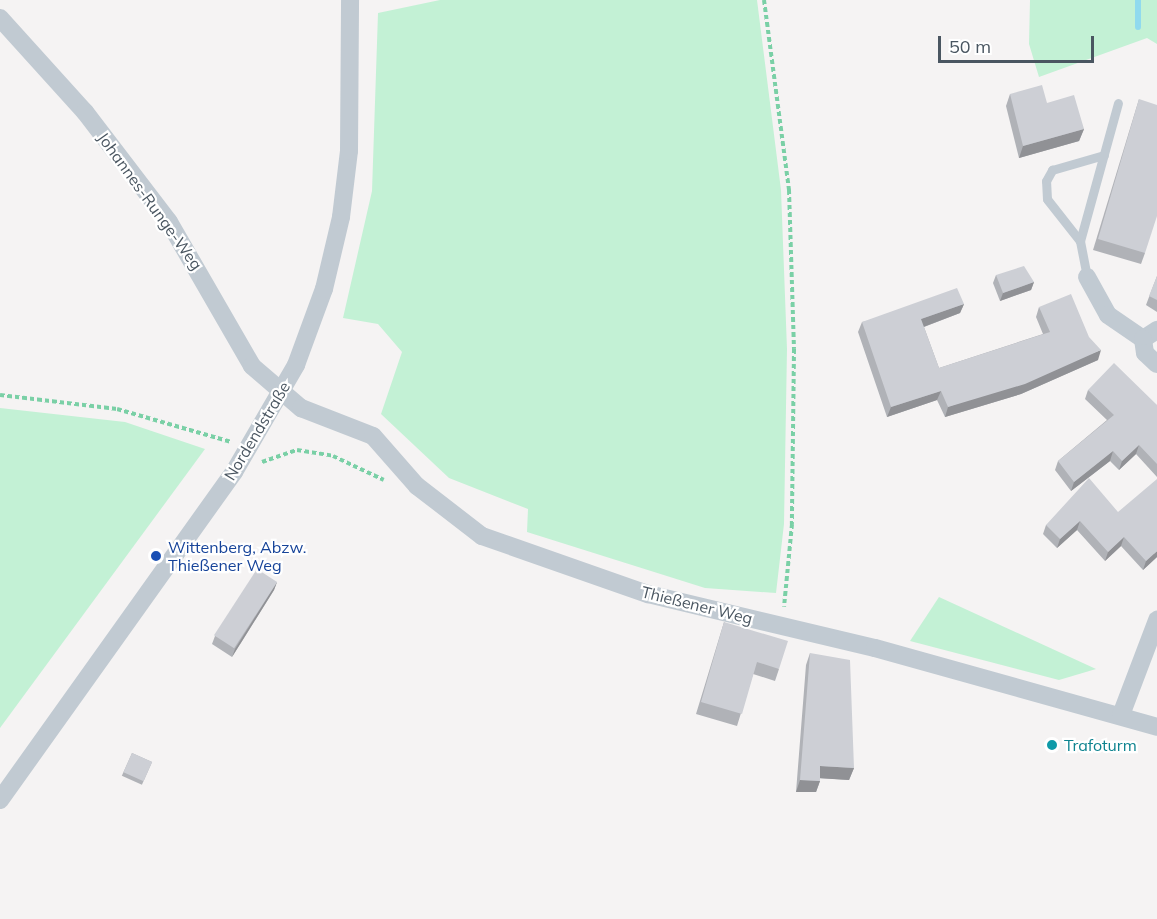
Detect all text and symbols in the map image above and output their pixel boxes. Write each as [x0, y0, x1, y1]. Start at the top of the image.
scale bar [941, 24, 1097, 62]
text: 50 m [949, 35, 991, 58]
street label: Johannes-Runge-Weg [94, 129, 206, 273]
street label: Nordendstraße [220, 378, 294, 484]
place label: Wittenberg, Abzw. Thießener Weg [168, 537, 306, 575]
marker: Wittenberg, Abzw. Thießener Weg [149, 549, 163, 563]
street label: Thießener Weg [640, 582, 754, 628]
place label: Trafoturm [1064, 735, 1137, 755]
marker: Trafoturm [1045, 738, 1059, 752]

